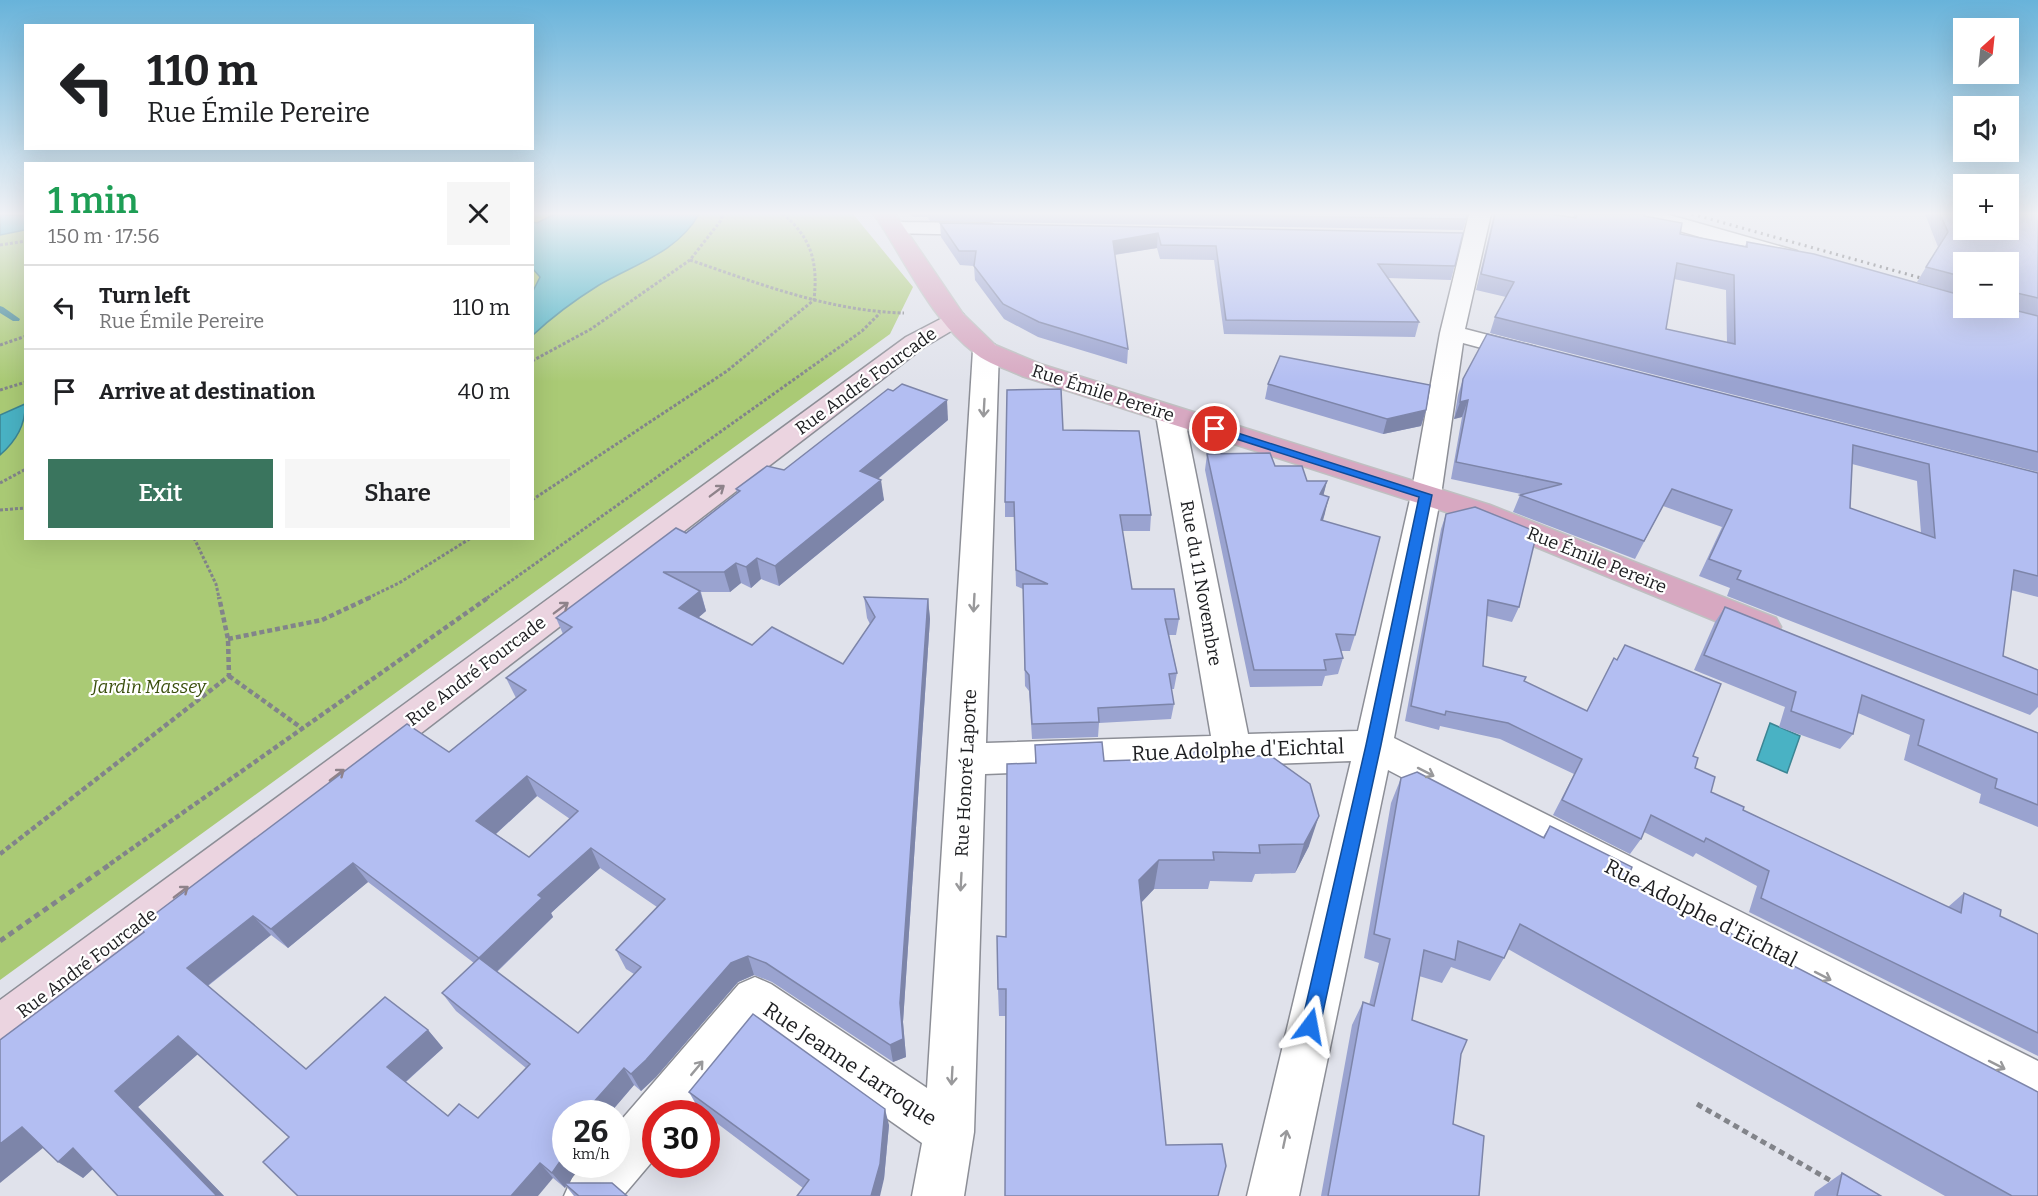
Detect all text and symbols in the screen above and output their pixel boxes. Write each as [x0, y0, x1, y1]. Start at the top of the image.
north arrow [1953, 18, 2019, 84]
map controls [1953, 18, 2019, 318]
text: 110 m [147, 46, 258, 96]
icon: left [48, 48, 126, 126]
button: sound [1953, 96, 2019, 162]
text: Rue Émile Pereire [147, 97, 370, 129]
button: + [1953, 174, 2019, 240]
text: 1 min [48, 179, 139, 223]
button: close [447, 182, 510, 245]
text: 150 m · 17:56 [48, 224, 160, 248]
button: − [1953, 252, 2019, 318]
text: Turn left [99, 282, 191, 309]
icon: left [48, 291, 81, 324]
text: 110 m [453, 294, 510, 321]
text: Rue Émile Pereire [99, 309, 264, 333]
street label: Rue André Fourcade [791, 322, 941, 440]
street label: Rue Émile Pereire [1029, 359, 1177, 426]
icon: arrive [48, 375, 81, 408]
text: Arrive at destination [99, 378, 315, 405]
text: 40 m [458, 378, 510, 405]
one-way arrow [978, 398, 989, 418]
pin [1189, 403, 1240, 454]
icon: arrive [1198, 412, 1231, 445]
button: Exit [48, 459, 273, 528]
button: Share [285, 459, 510, 528]
one-way arrow [708, 485, 724, 497]
street label: Rue du 11 Novembre [1176, 498, 1226, 668]
street label: Rue Émile Pereire [1524, 521, 1670, 598]
one-way arrow [969, 592, 980, 612]
one-way arrow [552, 602, 568, 614]
street label: Rue André Fourcade [402, 611, 550, 731]
park label: Jardin Massey [90, 676, 207, 698]
street label: Rue Honoré Laporte [951, 689, 981, 857]
street label: Rue Adolphe d'Eichtal [1131, 733, 1345, 767]
one-way arrow [1416, 766, 1434, 778]
one-way arrow [329, 769, 345, 781]
street label: Rue Adolphe d'Eichtal [1600, 853, 1802, 973]
one-way arrow [955, 871, 966, 891]
one-way arrow [173, 886, 189, 898]
street label: Rue André Fourcade [13, 903, 161, 1023]
one-way arrow [1814, 971, 1832, 982]
position arrow [1278, 994, 1342, 1058]
street label: Rue Jeanne Larroque [758, 996, 942, 1132]
one-way arrow [1987, 1060, 2005, 1072]
one-way arrow [690, 1061, 704, 1076]
one-way arrow [947, 1066, 958, 1086]
speed limit sign: 30 [642, 1100, 720, 1178]
text: 26 [574, 1114, 608, 1150]
one-way arrow [1280, 1130, 1292, 1149]
text: km/h [572, 1145, 610, 1163]

